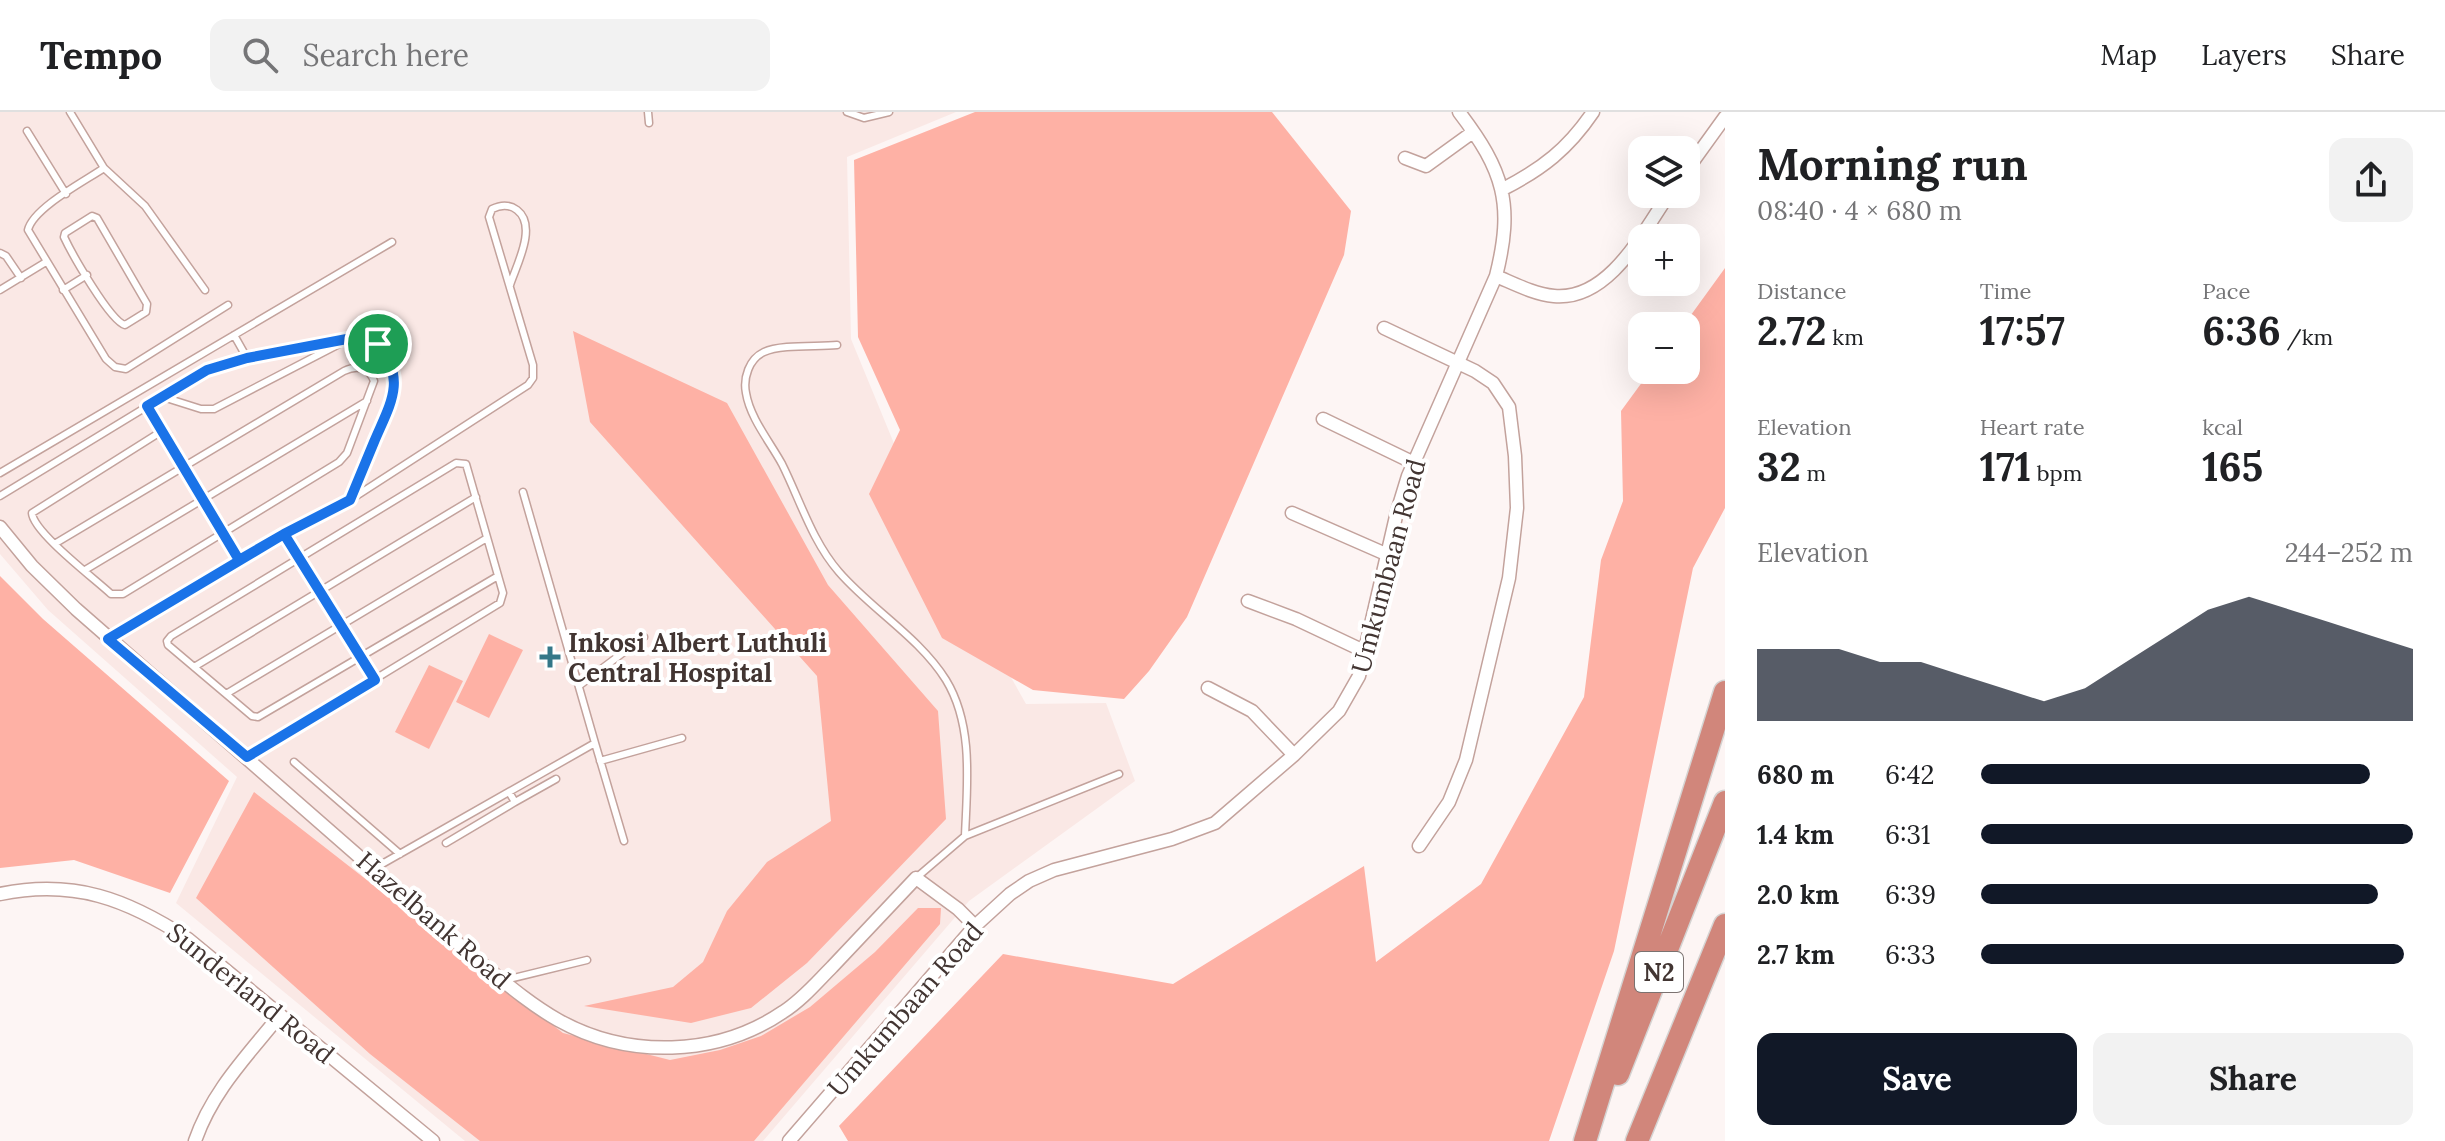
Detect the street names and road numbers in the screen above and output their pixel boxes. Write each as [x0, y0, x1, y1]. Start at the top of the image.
street label: Umkumbaan Road [1344, 455, 1432, 677]
street label: Hazelbank Road [350, 844, 518, 996]
street label: Sunderland Road [161, 915, 341, 1071]
street label: Umkumbaan Road [820, 915, 990, 1103]
road number: N2 [1635, 952, 1683, 992]

